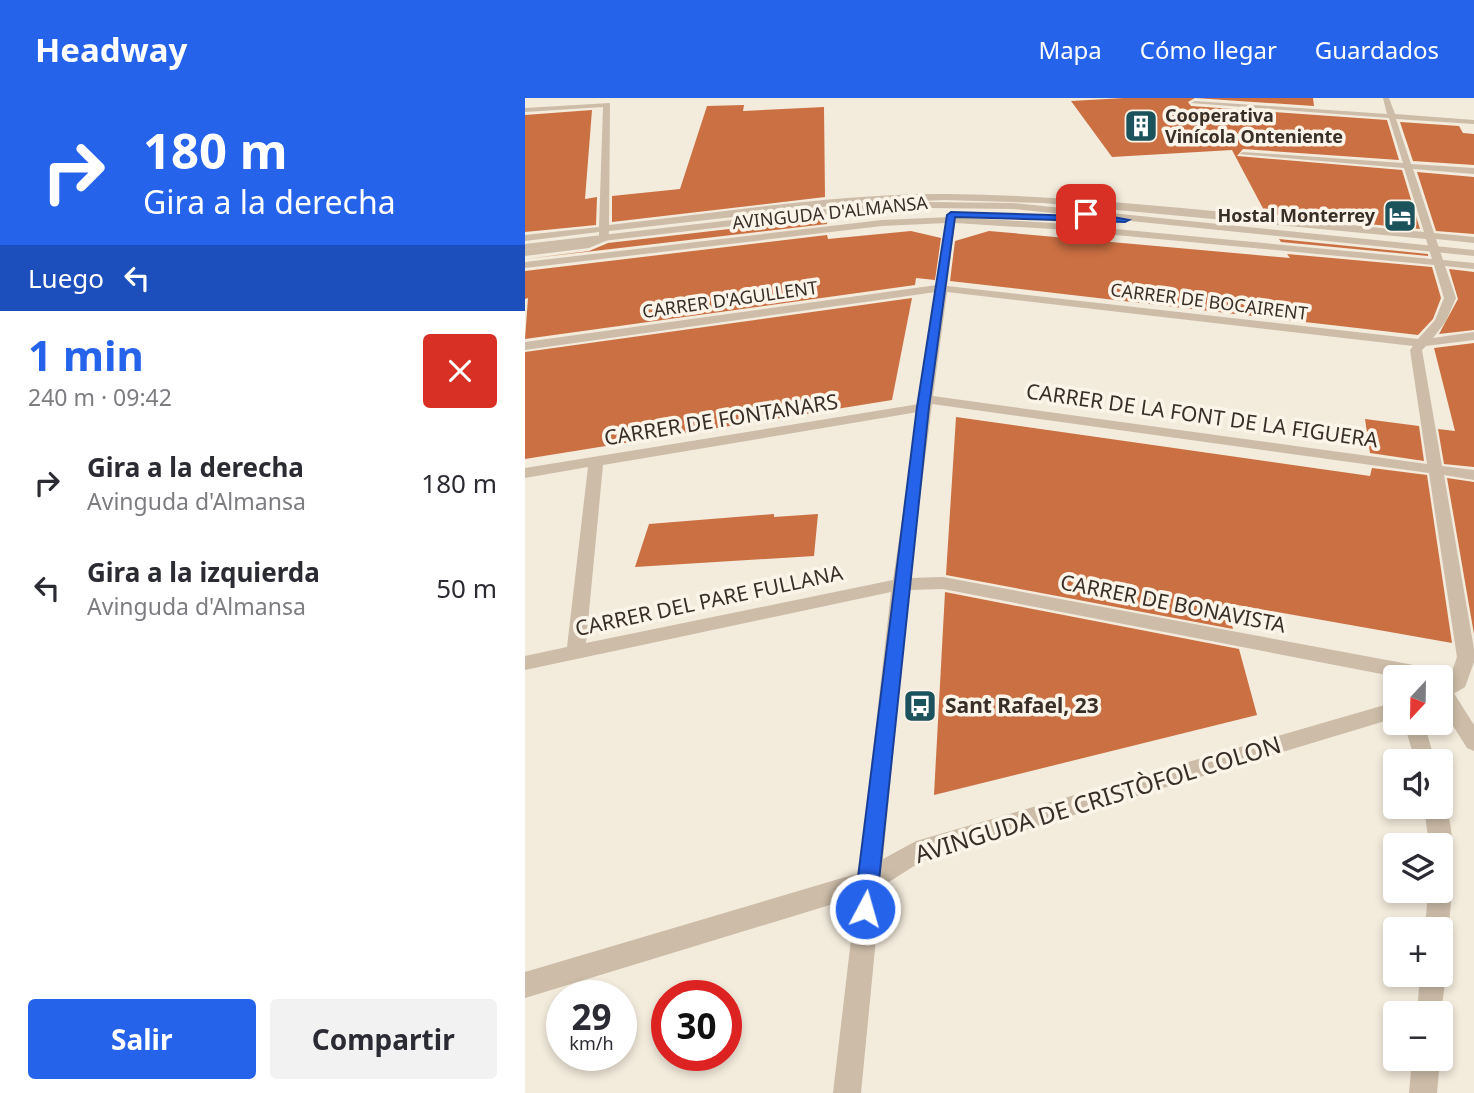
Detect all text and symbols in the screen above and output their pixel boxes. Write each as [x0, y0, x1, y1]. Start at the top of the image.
text: Headway [35, 27, 187, 72]
text: Mapa [1038, 33, 1102, 66]
text: Cómo llegar [1140, 33, 1277, 66]
text: Guardados [1315, 33, 1439, 66]
place label: Cooperativa Vinícola Onteniente [1165, 103, 1343, 148]
building icon: Cooperativa Vinícola Onteniente [1122, 107, 1160, 145]
text: 180 m [143, 117, 288, 183]
icon: right [28, 126, 119, 217]
text: Gira a la derecha [143, 180, 396, 223]
pin [1056, 184, 1116, 244]
street label: AVINGUDA D'ALMANSA [731, 190, 929, 234]
icon: arrive [1067, 195, 1105, 233]
hotel icon: Hostal Monterrey [1381, 197, 1419, 235]
place label: Hostal Monterrey [1217, 203, 1376, 227]
icon: left [118, 259, 156, 297]
text: Luego [28, 260, 104, 296]
street label: CARRER D'AGULLENT [641, 275, 819, 323]
street label: CARRER DE BOCAIRENT [1109, 277, 1309, 325]
text: 1 min [28, 326, 144, 383]
button: close [423, 334, 497, 408]
street label: CARRER DE LA FONT DE LA FIGUERA [1024, 376, 1380, 454]
text: 240 m · 09:42 [28, 381, 172, 413]
street label: CARRER DE FONTANARS [602, 387, 840, 451]
text: Gira a la derecha [87, 449, 304, 485]
icon: right [28, 464, 66, 502]
text: 180 m [421, 465, 497, 501]
text: Avinguda d'Almansa [87, 485, 306, 517]
text: Gira a la izquierda [87, 554, 320, 590]
street label: CARRER DEL PARE FULLANA [572, 558, 846, 642]
street label: CARRER DE BONAVISTA [1058, 567, 1289, 639]
icon: left [28, 569, 66, 607]
text: 50 m [436, 570, 497, 606]
text: Avinguda d'Almansa [87, 590, 306, 622]
north arrow [1383, 665, 1453, 735]
map controls [1383, 665, 1453, 1071]
bus stop icon: Sant Rafael, 23 [901, 687, 939, 725]
place label: Sant Rafael, 23 [945, 691, 1099, 719]
street label: AVINGUDA DE CRISTÒFOL COLON [910, 727, 1285, 870]
button: sound [1383, 749, 1453, 819]
button: layers [1383, 833, 1453, 903]
position arrow [828, 872, 902, 946]
button: + [1383, 917, 1453, 987]
speed limit sign: 30 [651, 980, 742, 1071]
text: 29 [571, 993, 612, 1040]
button: Salir [28, 999, 256, 1079]
button: Compartir [270, 999, 497, 1079]
button: − [1383, 1001, 1453, 1071]
text: km/h [569, 1031, 614, 1055]

